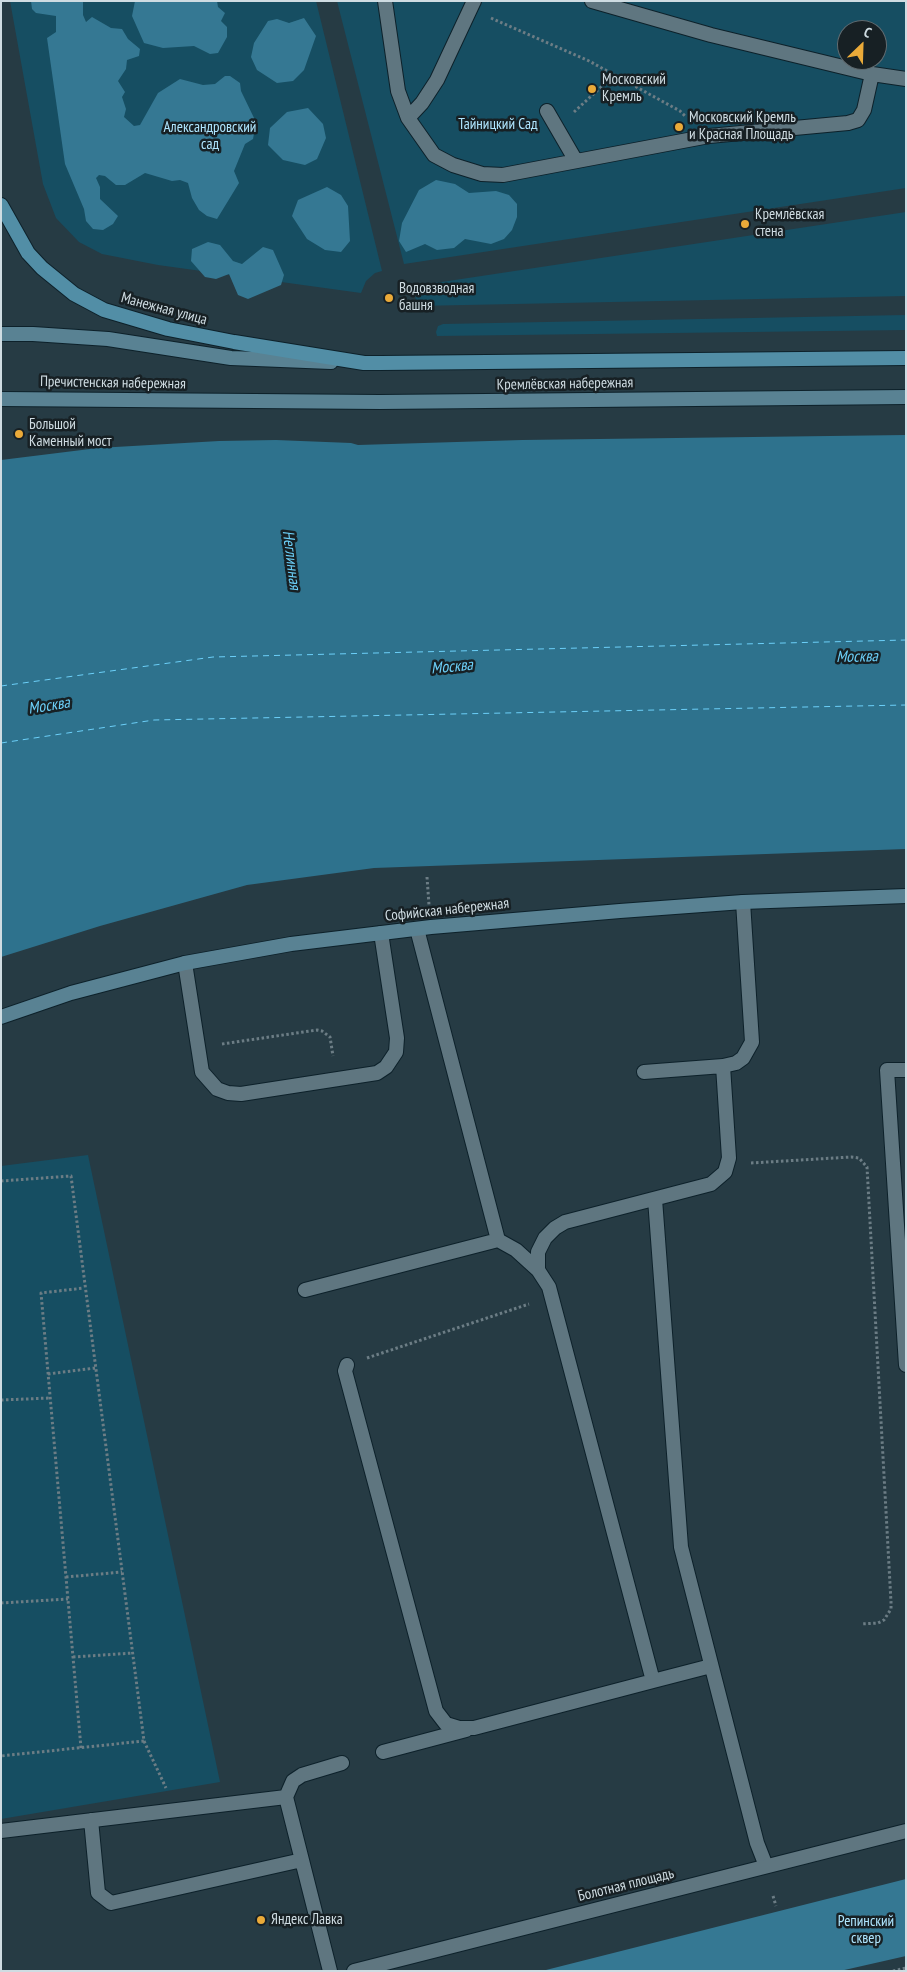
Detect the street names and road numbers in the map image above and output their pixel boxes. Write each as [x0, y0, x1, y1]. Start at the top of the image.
street label: Манежная улица [119, 289, 209, 329]
street label: Пречистенская набережная [40, 373, 186, 393]
street label: Кремлёвская набережная [497, 374, 633, 394]
street label: Софийская набережная [384, 895, 510, 925]
street label: Болотная площадь [576, 1864, 676, 1906]

